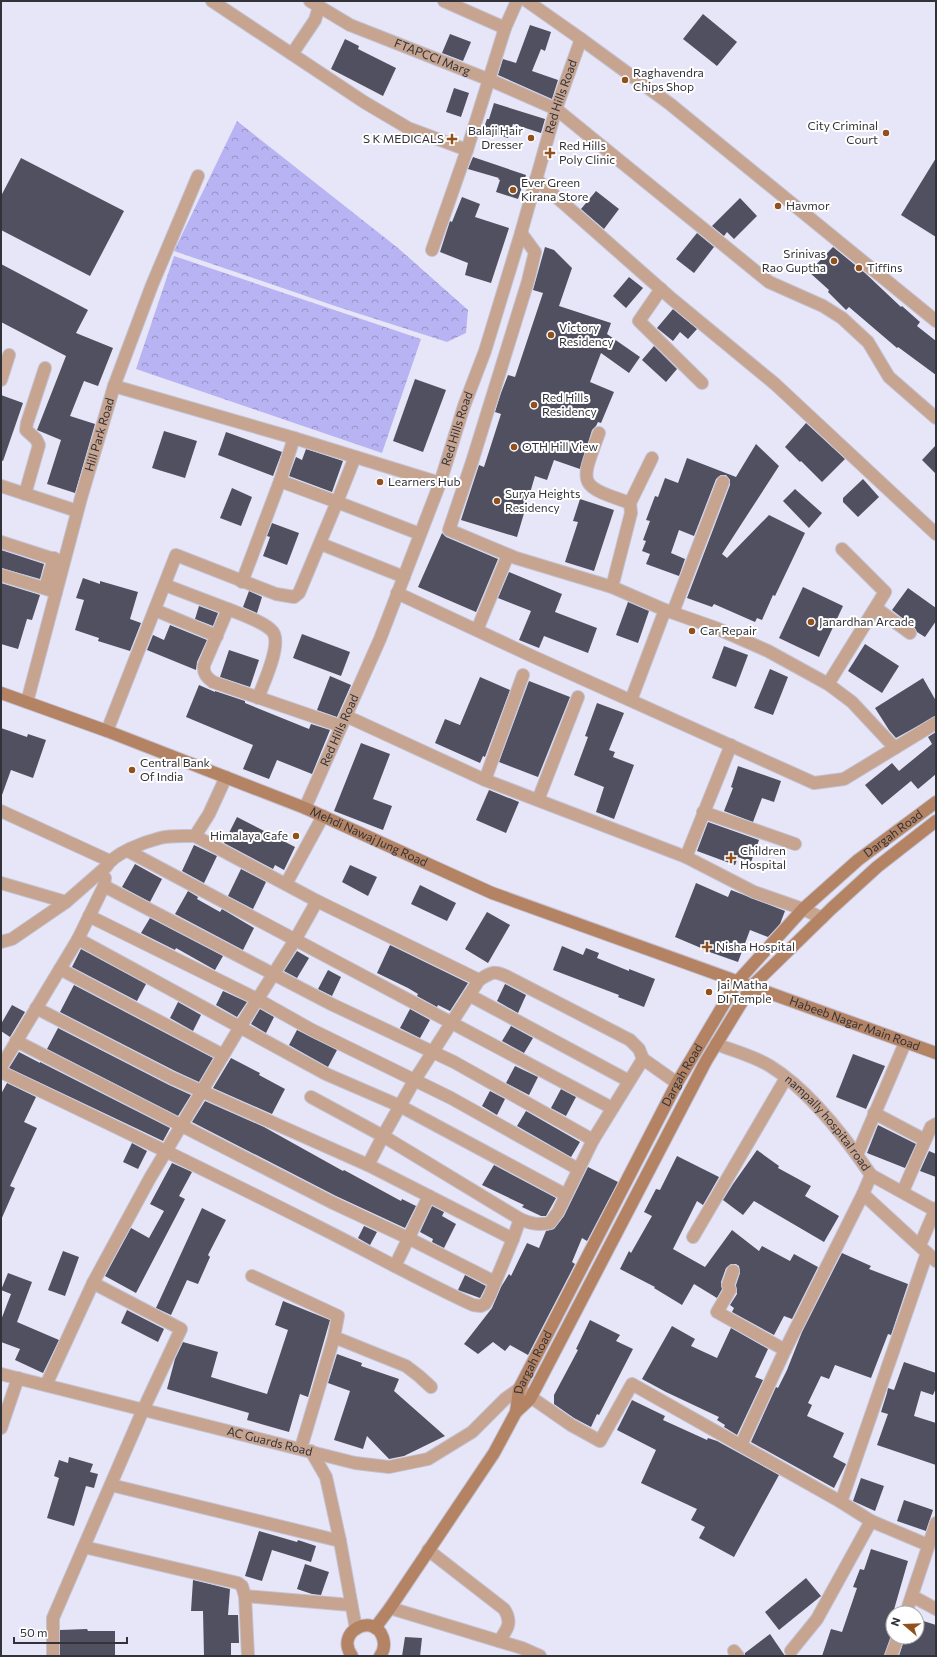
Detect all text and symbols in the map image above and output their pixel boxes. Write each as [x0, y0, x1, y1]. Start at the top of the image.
street label: FTAPCCI Marg [393, 35, 473, 78]
street label: Red Hills Road [541, 57, 579, 135]
place label: Raghavendra Chips Shop [633, 65, 704, 93]
marker: Raghavendra Chips Shop [620, 75, 630, 85]
place label: City Criminal Court [807, 118, 878, 146]
place label: Balaji Hair Dresser [468, 123, 523, 151]
marker: City Criminal Court [881, 128, 891, 138]
place label: S K MEDICALS [363, 131, 444, 145]
marker: Balaji Hair Dresser [526, 133, 536, 143]
marker: S K MEDICALS [447, 134, 457, 144]
place label: Red Hills Poly Clinic [559, 138, 615, 166]
marker: Red Hills Poly Clinic [544, 147, 556, 159]
place label: Ever Green Kirana Store [521, 175, 588, 203]
marker: Ever Green Kirana Store [508, 185, 518, 195]
place label: Havmor [786, 198, 830, 212]
marker: Havmor [773, 201, 783, 211]
place label: Srinivas Rao Guptha [762, 246, 826, 274]
marker: Srinivas Rao Guptha [829, 256, 839, 266]
place label: Tiffins [867, 260, 902, 274]
marker: Tiffins [854, 263, 864, 273]
place label: Victory Residency [559, 320, 614, 348]
marker: Victory Residency [546, 330, 556, 340]
street label: Red Hills Road [438, 389, 475, 467]
place label: Red Hills Residency [542, 390, 597, 418]
street label: Hill Park Road [81, 396, 116, 473]
marker: Red Hills Residency [529, 400, 539, 410]
place label: OTH Hill View [522, 439, 598, 453]
marker: OTH Hill View [509, 442, 519, 452]
place label: Learners Hub [388, 474, 461, 488]
marker: Learners Hub [375, 477, 385, 487]
place label: Surya Heights Residency [505, 486, 580, 514]
marker: Surya Heights Residency [492, 496, 502, 506]
place label: Janardhan Arcade [819, 614, 914, 629]
marker: Janardhan Arcade [806, 617, 816, 627]
place label: Car Repair [700, 623, 757, 637]
marker: Car Repair [687, 626, 697, 636]
street label: Red Hills Road [316, 692, 361, 768]
place label: Central Bank Of India [140, 755, 211, 783]
marker: Central Bank Of India [127, 765, 137, 775]
street label: Mehdi Nawaj Jung Road [308, 803, 430, 869]
street label: Dargah Road [860, 807, 925, 859]
place label: Himalaya Cafe [210, 828, 288, 842]
marker: Himalaya Cafe [291, 831, 301, 841]
place label: Children Hospital [740, 843, 786, 871]
marker: Children Hospital [725, 852, 737, 864]
place label: Nisha Hospital [716, 939, 795, 953]
marker: Nisha Hospital [701, 941, 713, 953]
place label: Jai Matha DI Temple [717, 977, 772, 1005]
marker: Jai Matha DI Temple [704, 987, 714, 997]
street label: Habeeb Nagar Main Road [788, 993, 922, 1053]
street label: Dargah Road [658, 1041, 705, 1108]
street label: nampally hospital road [783, 1071, 874, 1173]
street label: Dargah Road [510, 1328, 554, 1395]
street label: AC Guards Road [226, 1423, 314, 1458]
north arrow [885, 1605, 925, 1645]
text: N [888, 1616, 903, 1628]
scale bar [14, 1619, 127, 1645]
text: 50 m [20, 1625, 48, 1639]

